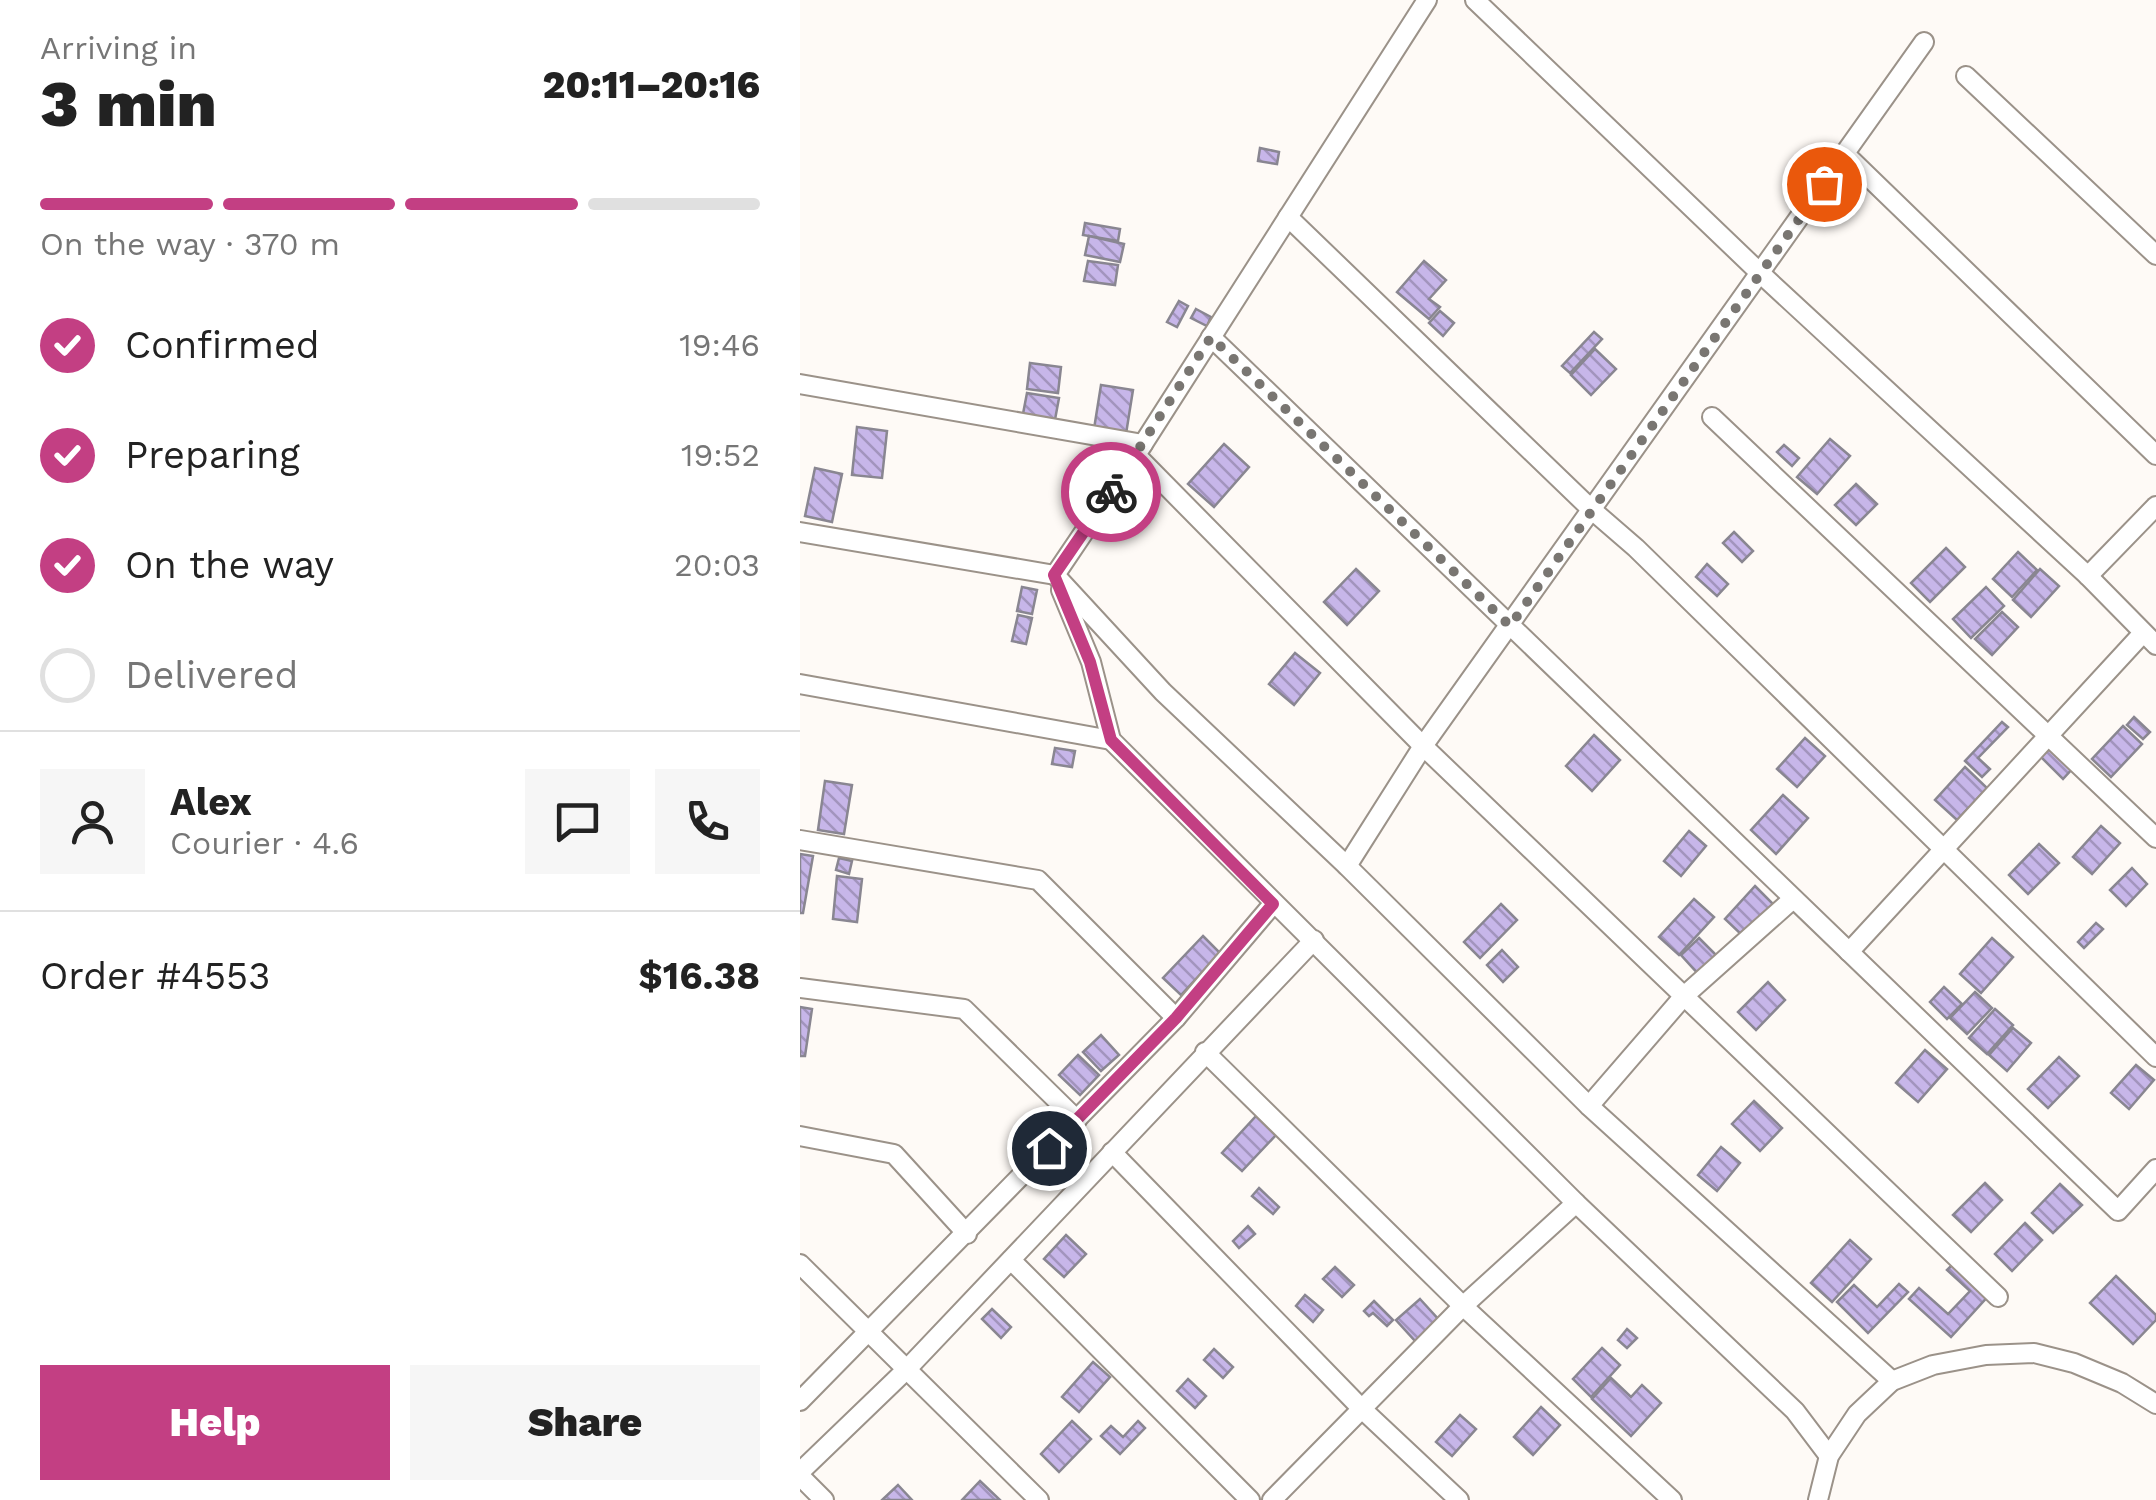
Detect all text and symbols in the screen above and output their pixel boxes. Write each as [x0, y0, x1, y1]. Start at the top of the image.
text: Arriving in [40, 29, 197, 67]
text: 20:11–20:16 [543, 63, 760, 107]
text: 3 min [40, 66, 217, 142]
pin [1782, 142, 1867, 227]
icon: bag [1797, 157, 1852, 212]
text: On the way · 370 m [40, 225, 340, 263]
icon: check [40, 318, 95, 373]
text: Confirmed [125, 323, 320, 367]
text: 19:46 [679, 326, 760, 364]
icon: check [40, 428, 95, 483]
text: Preparing [125, 433, 300, 477]
text: 19:52 [681, 436, 760, 474]
courier [1061, 442, 1161, 542]
icon: bike [1084, 465, 1139, 520]
icon: check [40, 538, 95, 593]
text: On the way [125, 543, 334, 587]
text: 20:03 [674, 546, 760, 584]
text: Delivered [125, 653, 298, 697]
button: person [40, 769, 145, 874]
button: chat [525, 769, 630, 874]
button: phone [655, 769, 760, 874]
text: Alex [170, 780, 252, 824]
text: Courier · 4.6 [170, 824, 359, 862]
text: Order #4553 [40, 954, 270, 998]
text: $16.38 [638, 954, 760, 998]
pin [1007, 1106, 1092, 1191]
icon: home [1022, 1121, 1077, 1176]
button: Help [40, 1365, 390, 1480]
button: Share [410, 1365, 760, 1480]

